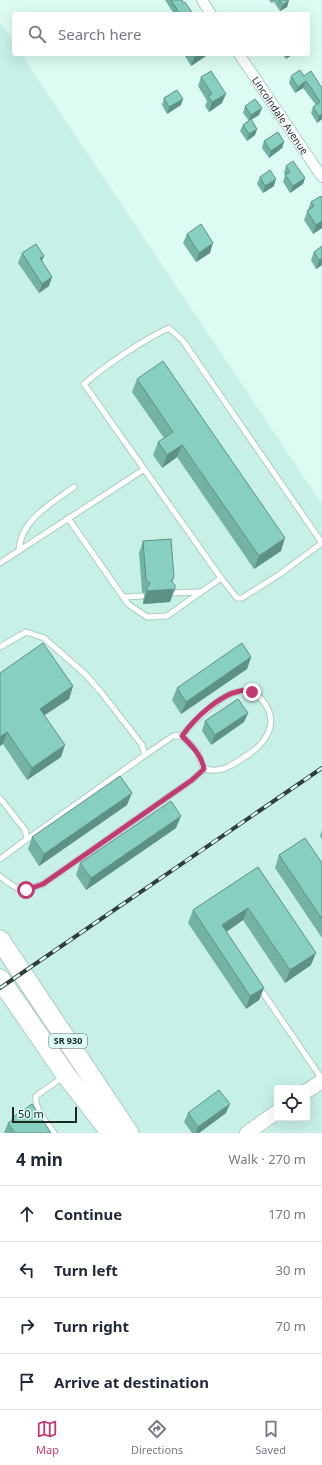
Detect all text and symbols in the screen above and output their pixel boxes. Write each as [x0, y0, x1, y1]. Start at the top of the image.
search box [12, 12, 310, 56]
icon: search [26, 23, 48, 45]
text: Search here [58, 24, 141, 44]
street label: Lincolndale Avenue [249, 74, 312, 157]
route end [243, 683, 261, 701]
route start [17, 881, 35, 899]
road number: SR 930 [49, 1034, 87, 1048]
map controls [274, 1085, 310, 1121]
button: locate [274, 1085, 310, 1121]
scale bar [12, 1105, 77, 1124]
text: 50 m [18, 1106, 44, 1121]
text: 4 min [16, 1148, 63, 1171]
text: Walk · 270 m [228, 1150, 306, 1168]
icon: ahead [16, 1203, 38, 1225]
text: Continue [54, 1204, 122, 1224]
text: 170 m [268, 1205, 306, 1223]
icon: left [16, 1259, 38, 1281]
text: Turn left [54, 1260, 118, 1280]
text: 30 m [276, 1261, 306, 1279]
icon: right [16, 1315, 38, 1337]
text: Turn right [54, 1316, 129, 1336]
text: 70 m [276, 1317, 306, 1335]
icon: arrive [16, 1371, 38, 1393]
text: Arrive at destination [54, 1372, 209, 1392]
tab: Map [36, 1418, 59, 1457]
tab: Directions [131, 1418, 183, 1457]
tab: Saved [255, 1418, 286, 1457]

